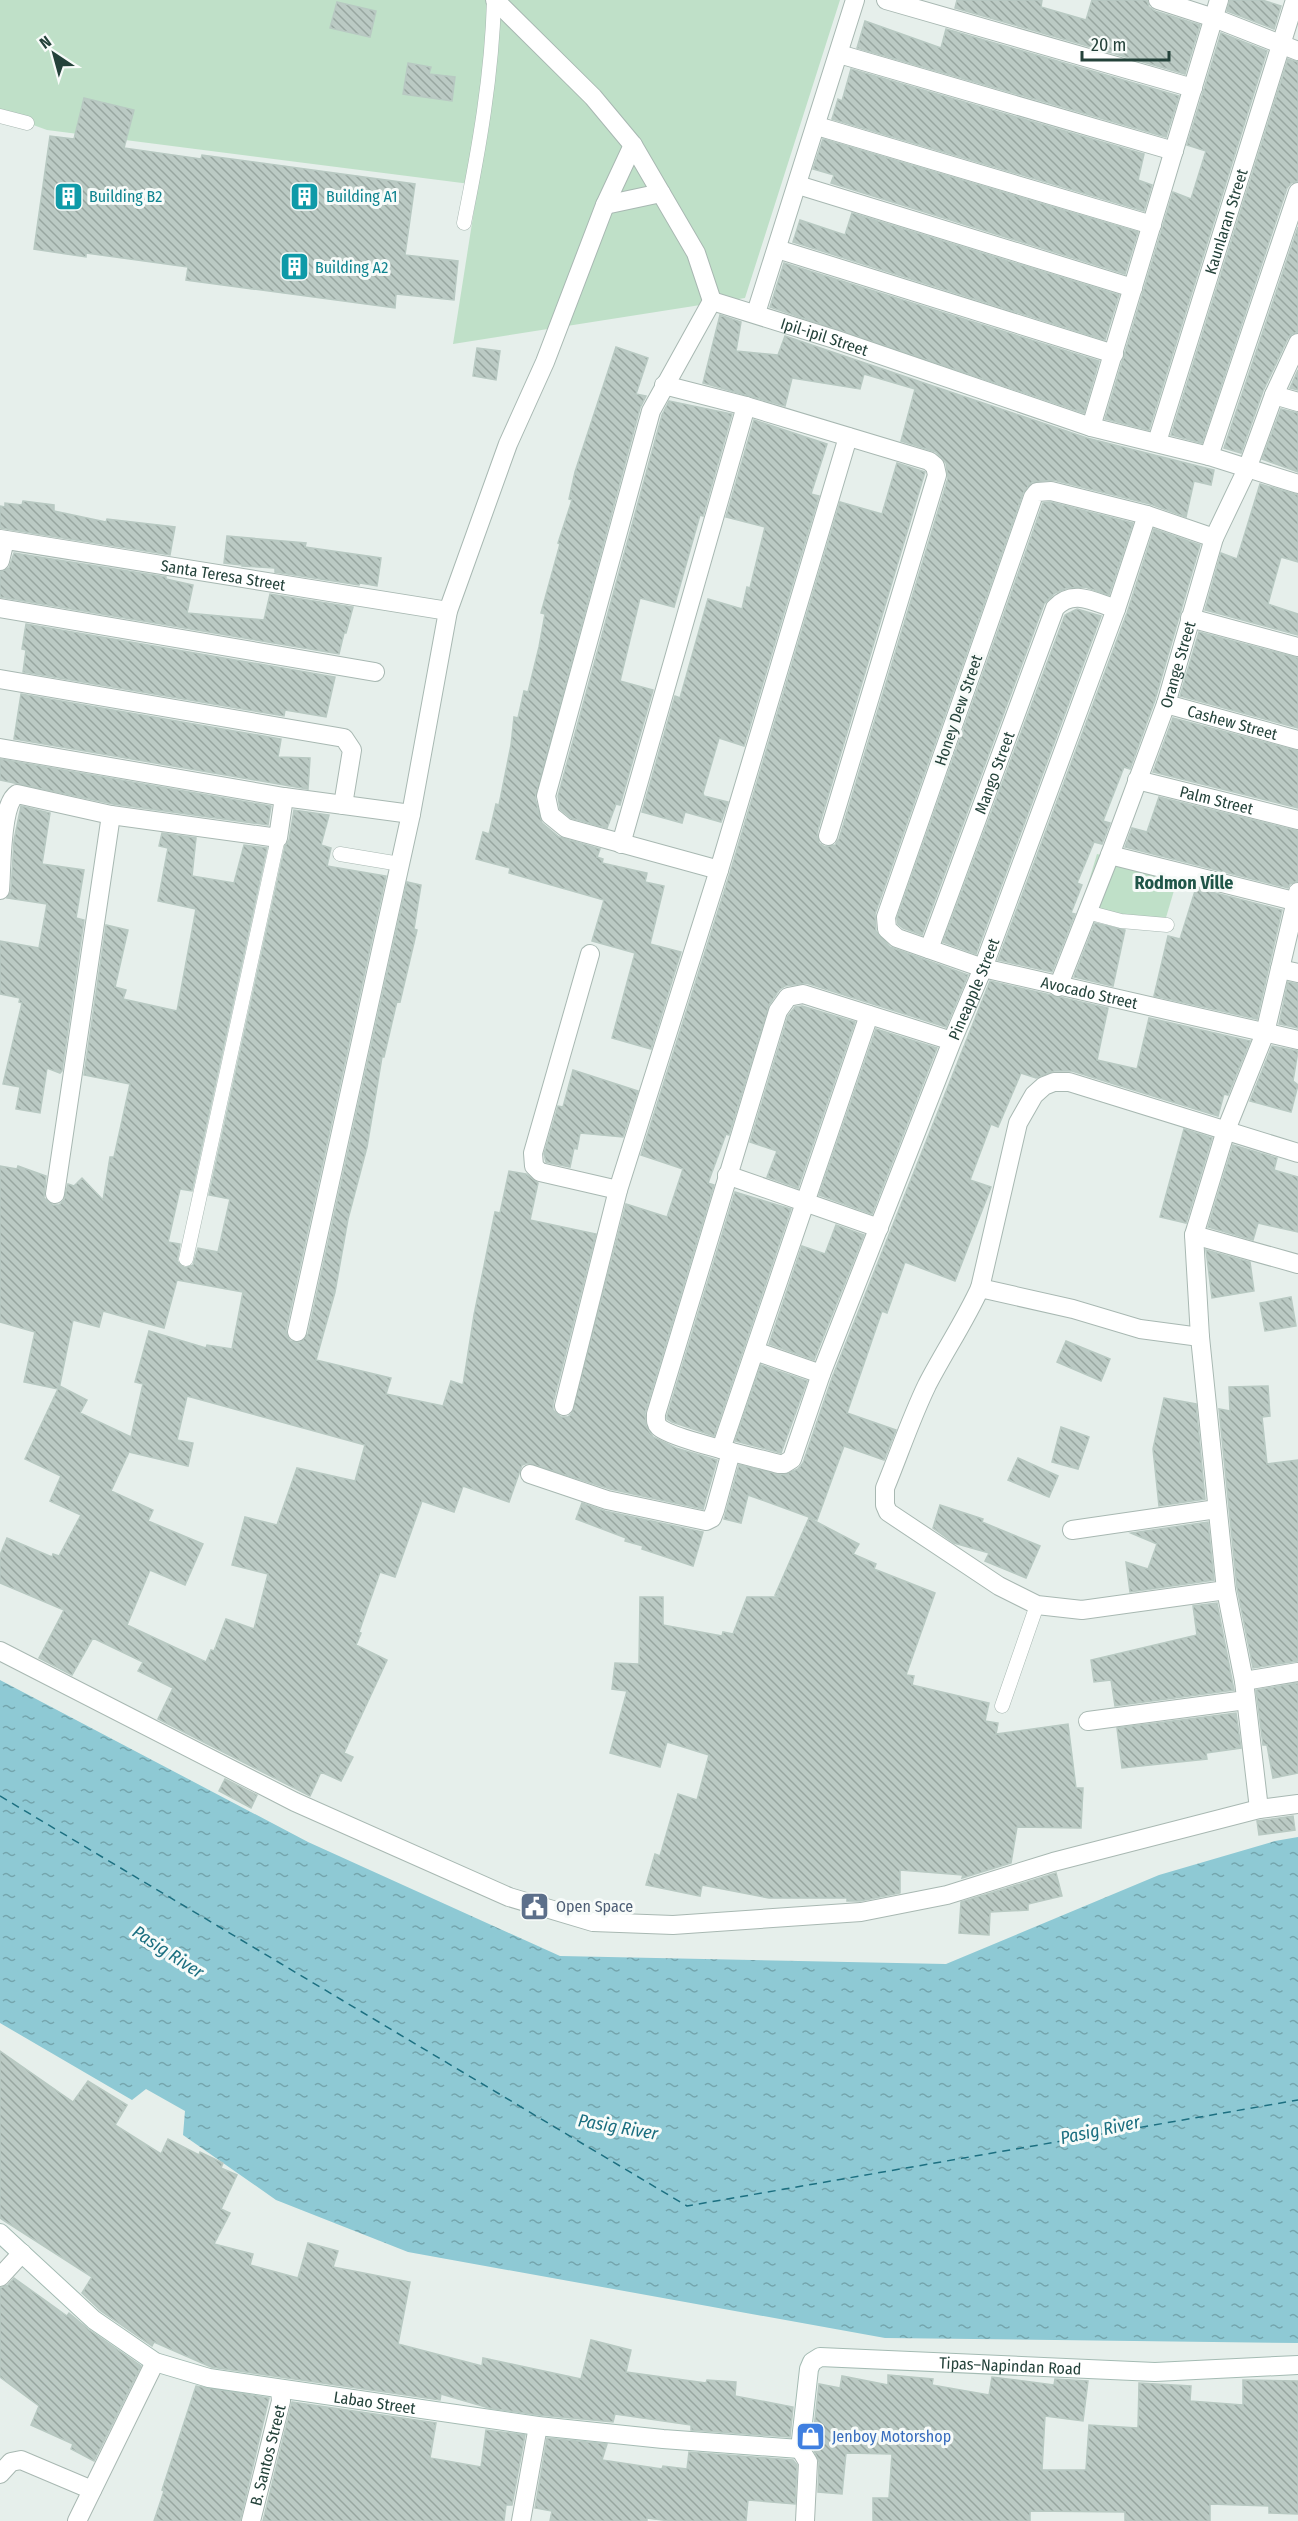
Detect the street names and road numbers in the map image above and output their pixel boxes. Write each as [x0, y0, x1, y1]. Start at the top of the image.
street label: Kaunlaran Street [1201, 166, 1252, 277]
street label: Ipil-ipil Street [778, 314, 871, 360]
street label: Santa Teresa Street [159, 556, 288, 595]
street label: Orange Street [1156, 618, 1200, 710]
street label: Honey Dew Street [931, 651, 987, 768]
street label: Cashew Street [1185, 701, 1280, 744]
street label: Mango Street [971, 728, 1019, 817]
street label: Palm Street [1178, 782, 1256, 819]
street label: Pineapple Street [944, 935, 1004, 1043]
street label: Avocado Street [1039, 973, 1140, 1013]
street label: Tipas–Napindan Road [939, 2353, 1082, 2379]
street label: Labao Street [332, 2387, 418, 2418]
street label: B. Santos Street [246, 2402, 290, 2508]

